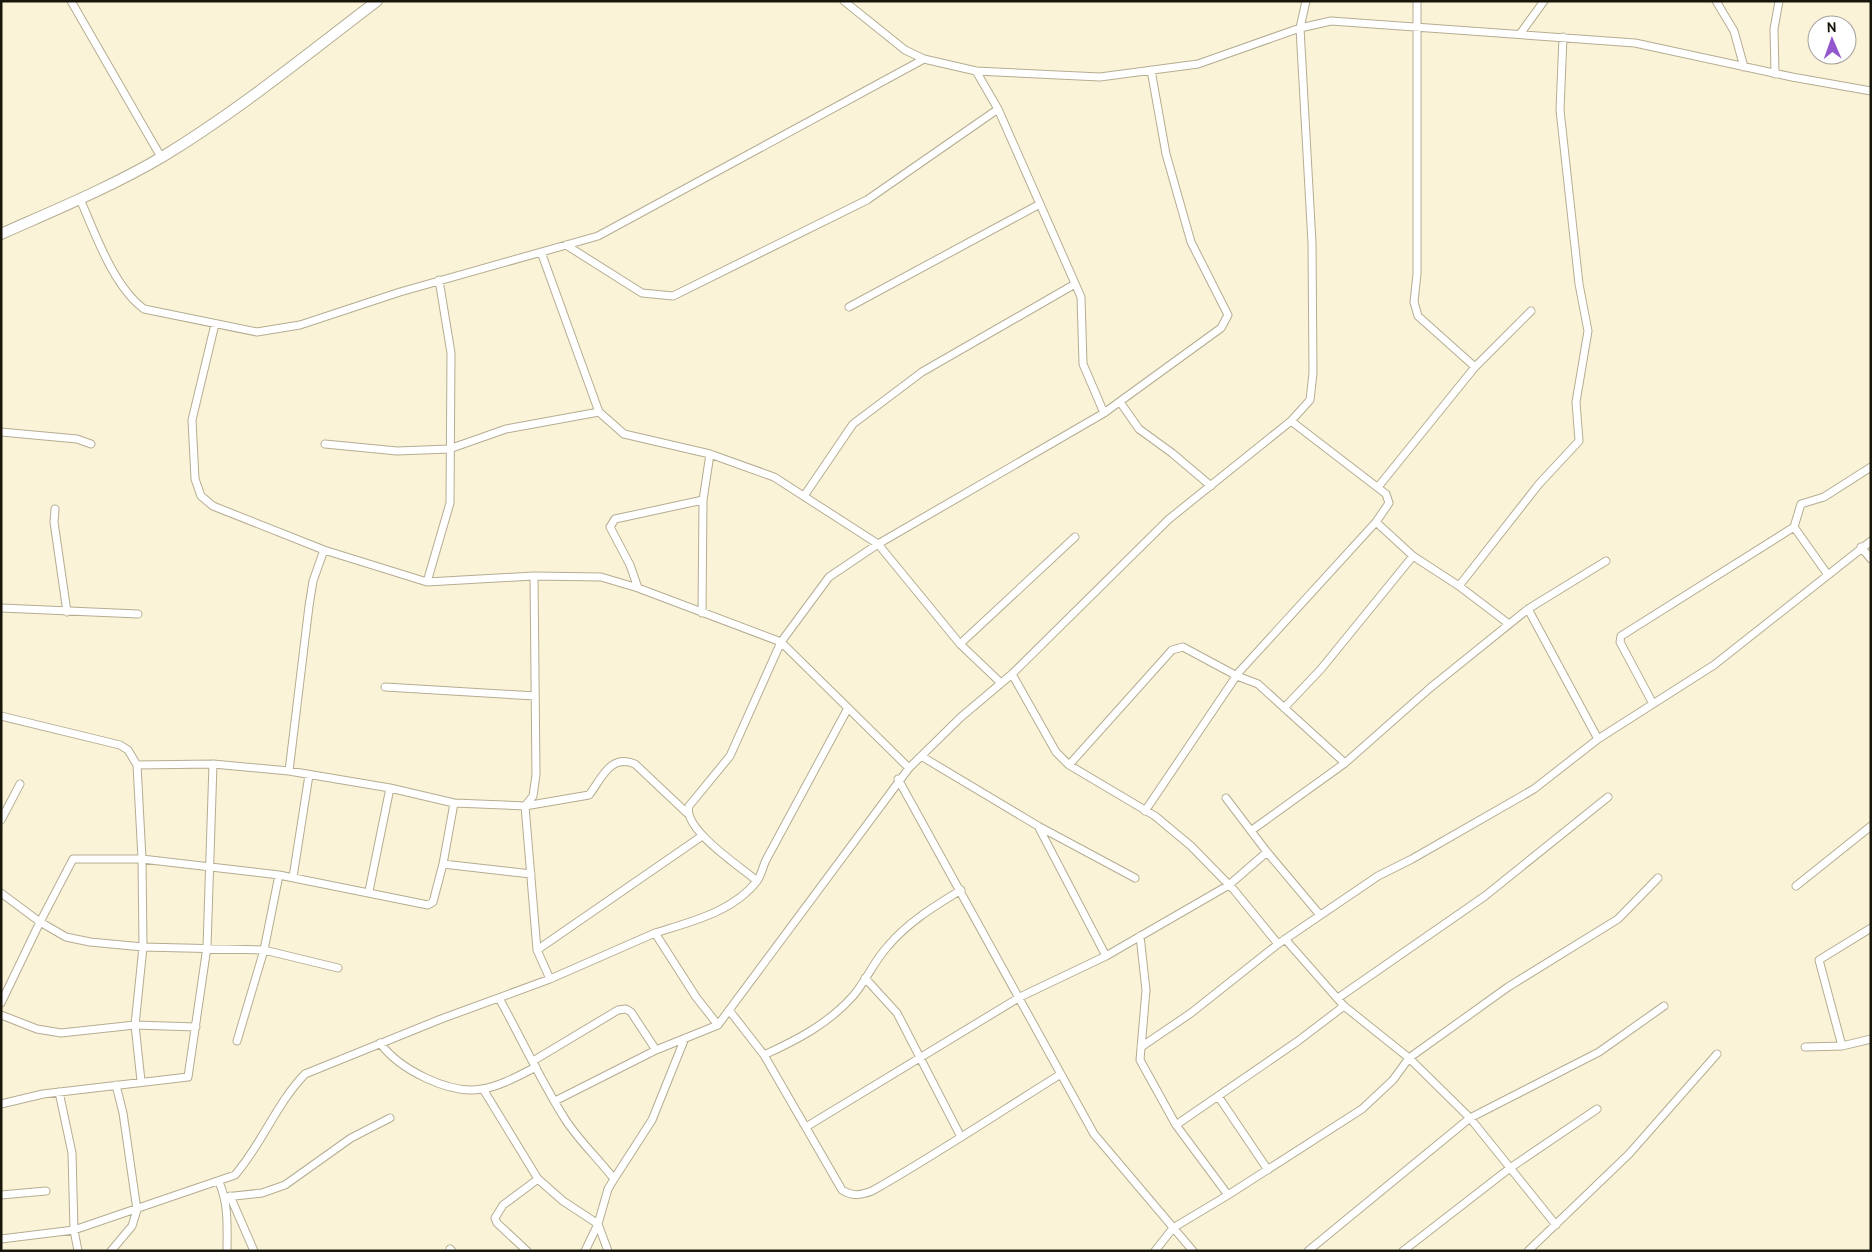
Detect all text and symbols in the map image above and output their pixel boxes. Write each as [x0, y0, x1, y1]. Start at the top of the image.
north arrow [1807, 15, 1857, 65]
text: N [1826, 20, 1837, 37]

